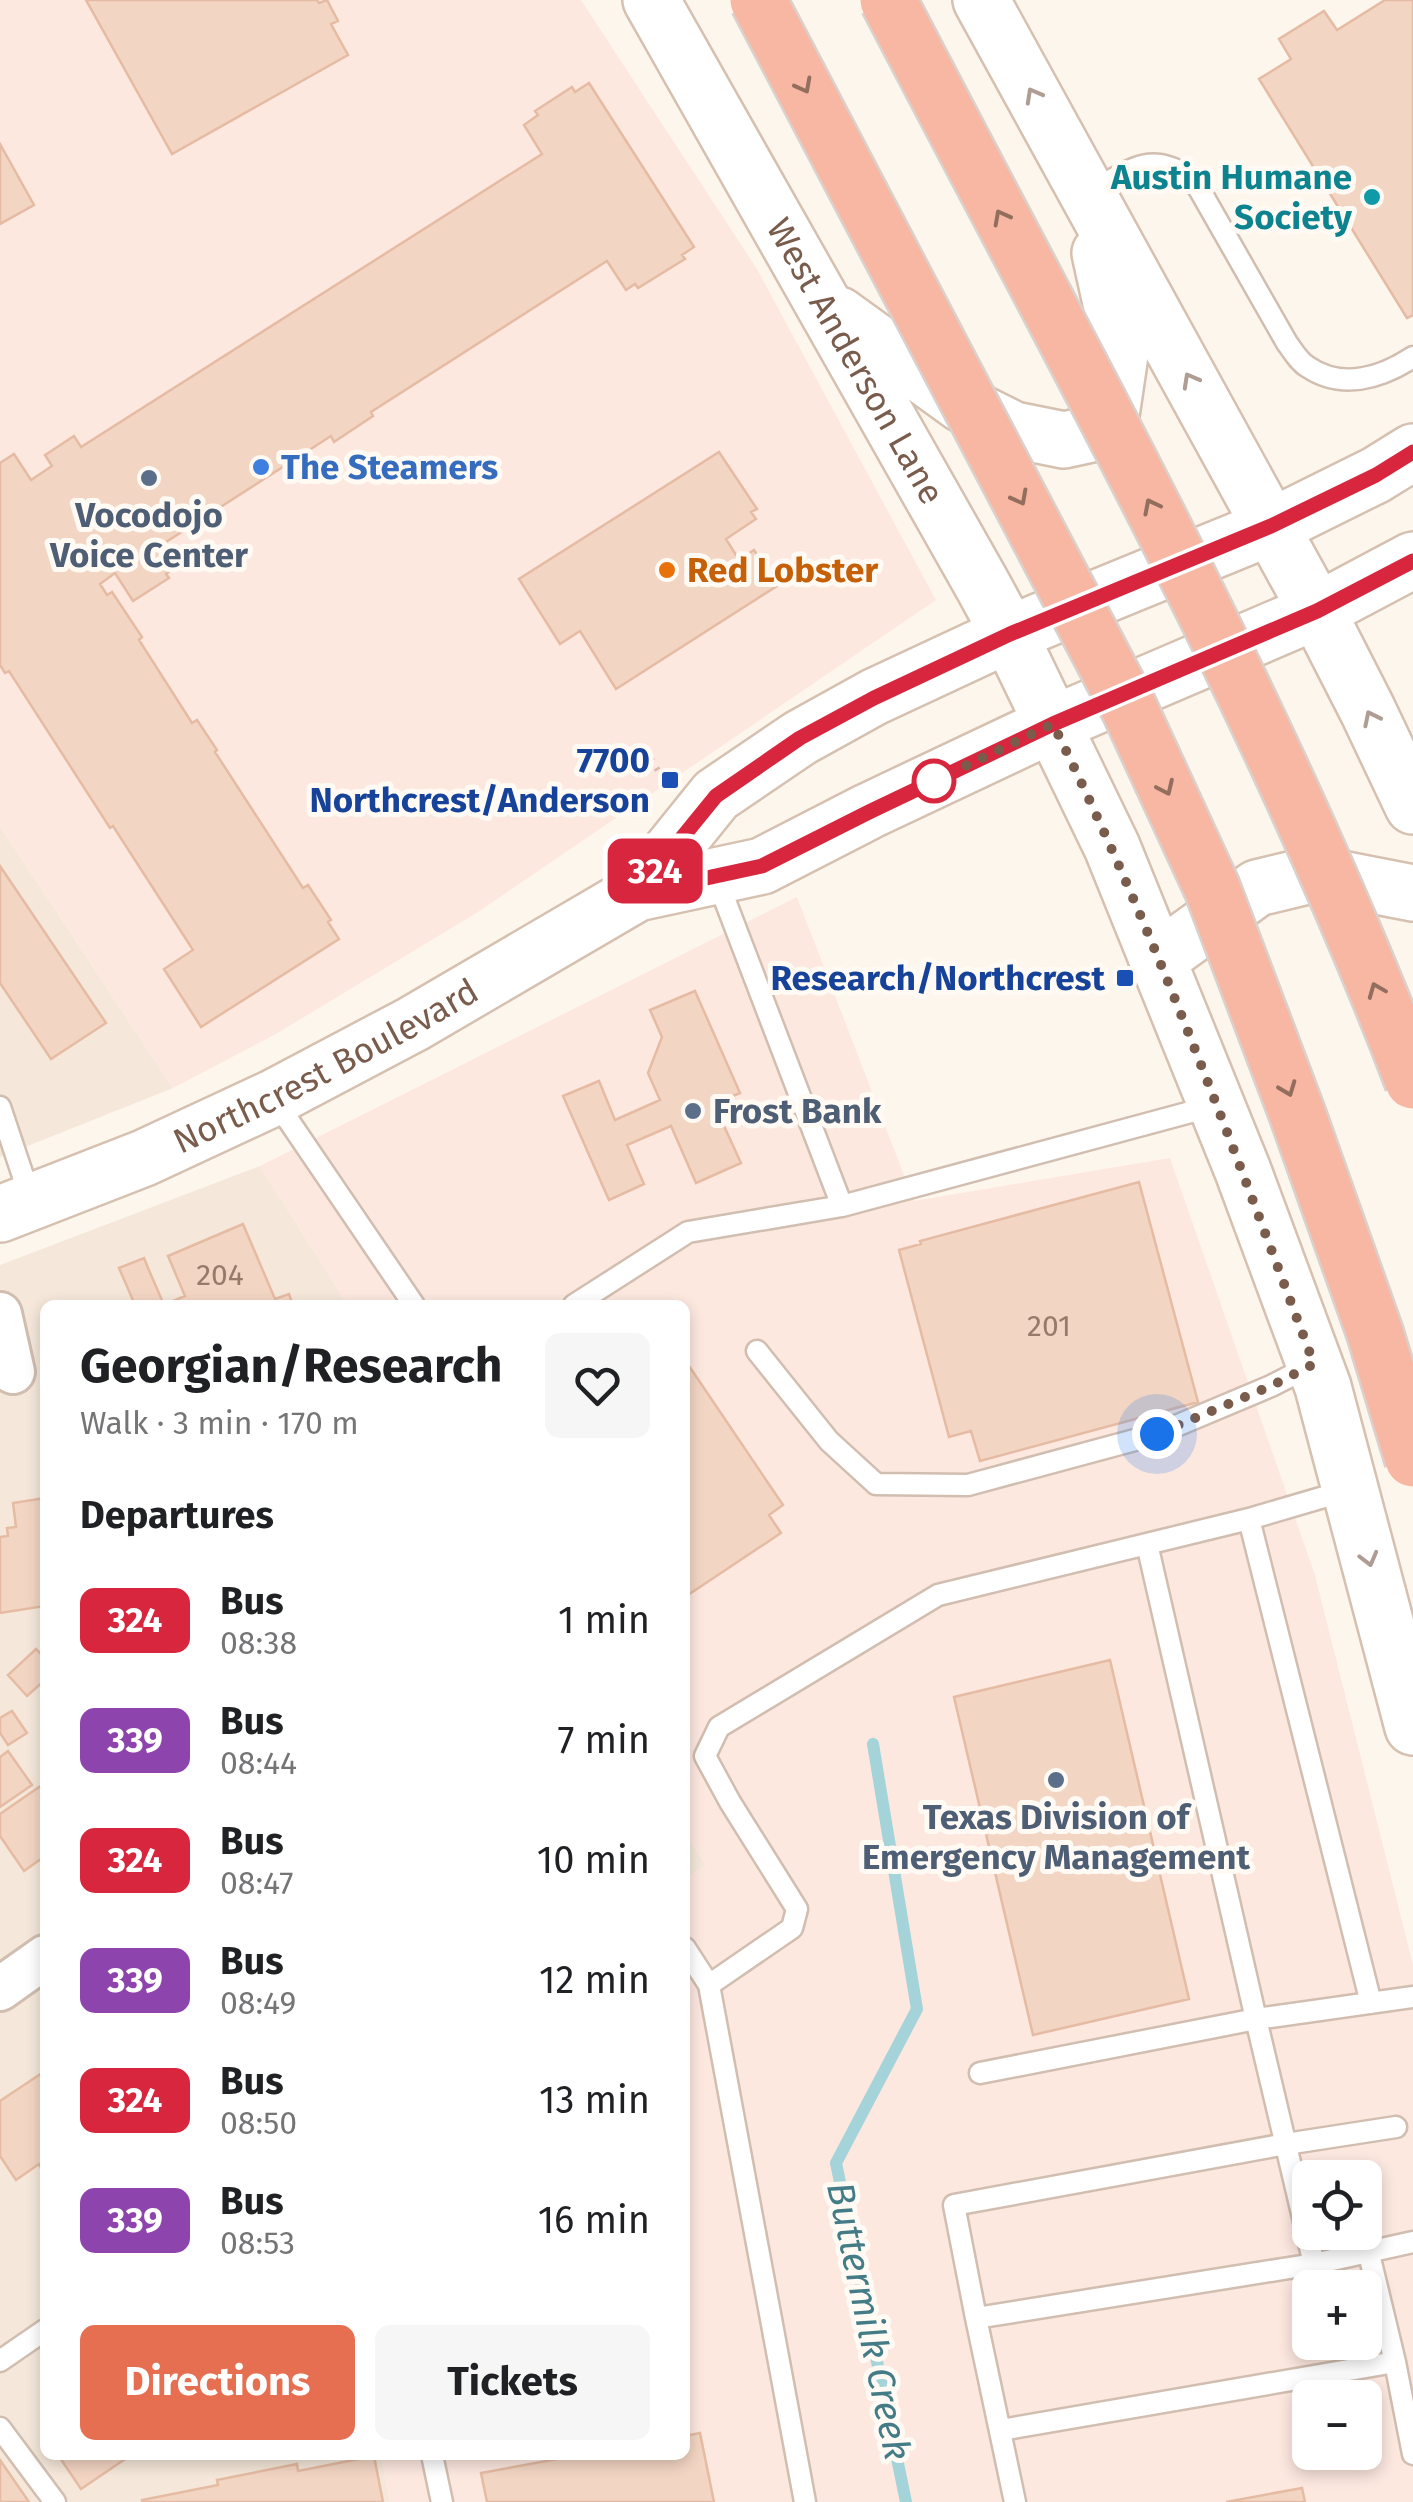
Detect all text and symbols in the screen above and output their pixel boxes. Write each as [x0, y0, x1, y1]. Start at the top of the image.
one-way arrow [792, 76, 811, 94]
one-way arrow [1026, 88, 1046, 106]
place label: Austin Humane Society [1110, 156, 1353, 238]
marker: Austin Humane Society [1361, 186, 1383, 208]
one-way arrow [994, 210, 1013, 228]
street label: West Anderson Lane [758, 211, 953, 511]
one-way arrow [1183, 372, 1203, 390]
place label: The Steamers [281, 446, 498, 488]
marker: The Steamers [250, 456, 272, 478]
marker: Vocodojo Voice Center [138, 467, 160, 489]
one-way arrow [1008, 488, 1027, 506]
place label: Vocodojo Voice Center [49, 494, 249, 576]
one-way arrow [1143, 498, 1163, 516]
place label: Red Lobster [687, 549, 879, 591]
marker: Red Lobster [656, 559, 678, 581]
one-way arrow [1364, 710, 1384, 728]
place label: 7700 Northcrest/Anderson [309, 739, 650, 821]
unlabelled marker [913, 760, 955, 802]
marker: 7700 Northcrest/Anderson [659, 769, 681, 791]
one-way arrow [1153, 778, 1173, 796]
line badge: 324 [598, 838, 712, 904]
text: 324 [628, 850, 682, 892]
place label: Research/Northcrest [771, 957, 1105, 999]
marker: Research/Northcrest [1114, 967, 1136, 989]
street label: Northcrest Boulevard [166, 970, 486, 1162]
one-way arrow [1368, 983, 1388, 1001]
one-way arrow [1276, 1080, 1297, 1097]
place label: Frost Bank [713, 1090, 882, 1132]
marker: Frost Bank [682, 1100, 704, 1122]
house number: 204 [196, 1257, 244, 1293]
house number: 201 [1027, 1308, 1071, 1344]
button: heart [545, 1333, 650, 1438]
text: Georgian/Research [80, 1337, 503, 1395]
text: Walk · 3 min · 170 m [80, 1404, 359, 1442]
your location [1132, 1409, 1182, 1459]
text: Departures [80, 1492, 274, 1538]
one-way arrow [1357, 1550, 1378, 1567]
text: Bus [220, 1578, 284, 1624]
text: 1 min [558, 1597, 650, 1643]
text: 324 [108, 1599, 162, 1641]
text: 08:38 [220, 1624, 297, 1662]
text: Bus [220, 1698, 284, 1744]
text: 7 min [558, 1717, 650, 1763]
text: 339 [107, 1719, 163, 1761]
text: 08:44 [220, 1744, 297, 1782]
marker: Texas Division of Emergency Management [1045, 1769, 1067, 1791]
place label: Texas Division of Emergency Management [862, 1796, 1250, 1878]
text: Bus [220, 1818, 284, 1864]
text: 10 min [537, 1837, 650, 1883]
text: 324 [108, 1839, 162, 1881]
text: 08:47 [220, 1864, 293, 1902]
text: Bus [220, 1938, 284, 1984]
text: 12 min [539, 1957, 650, 2003]
text: 339 [107, 1959, 163, 2001]
text: 08:49 [220, 1984, 296, 2022]
text: Bus [220, 2058, 284, 2104]
text: 13 min [539, 2077, 650, 2123]
text: 324 [108, 2079, 162, 2121]
text: 08:50 [220, 2104, 297, 2142]
map controls [1292, 2160, 1382, 2470]
button: locate [1292, 2160, 1382, 2250]
text: Bus [220, 2178, 284, 2224]
water label: Buttermilk Creek [817, 2178, 921, 2464]
text: 16 min [538, 2197, 650, 2243]
text: 339 [107, 2199, 163, 2241]
text: 08:53 [220, 2224, 295, 2262]
button: + [1292, 2270, 1382, 2360]
button: Directions [80, 2325, 355, 2440]
button: Tickets [375, 2325, 650, 2440]
button: − [1292, 2380, 1382, 2470]

